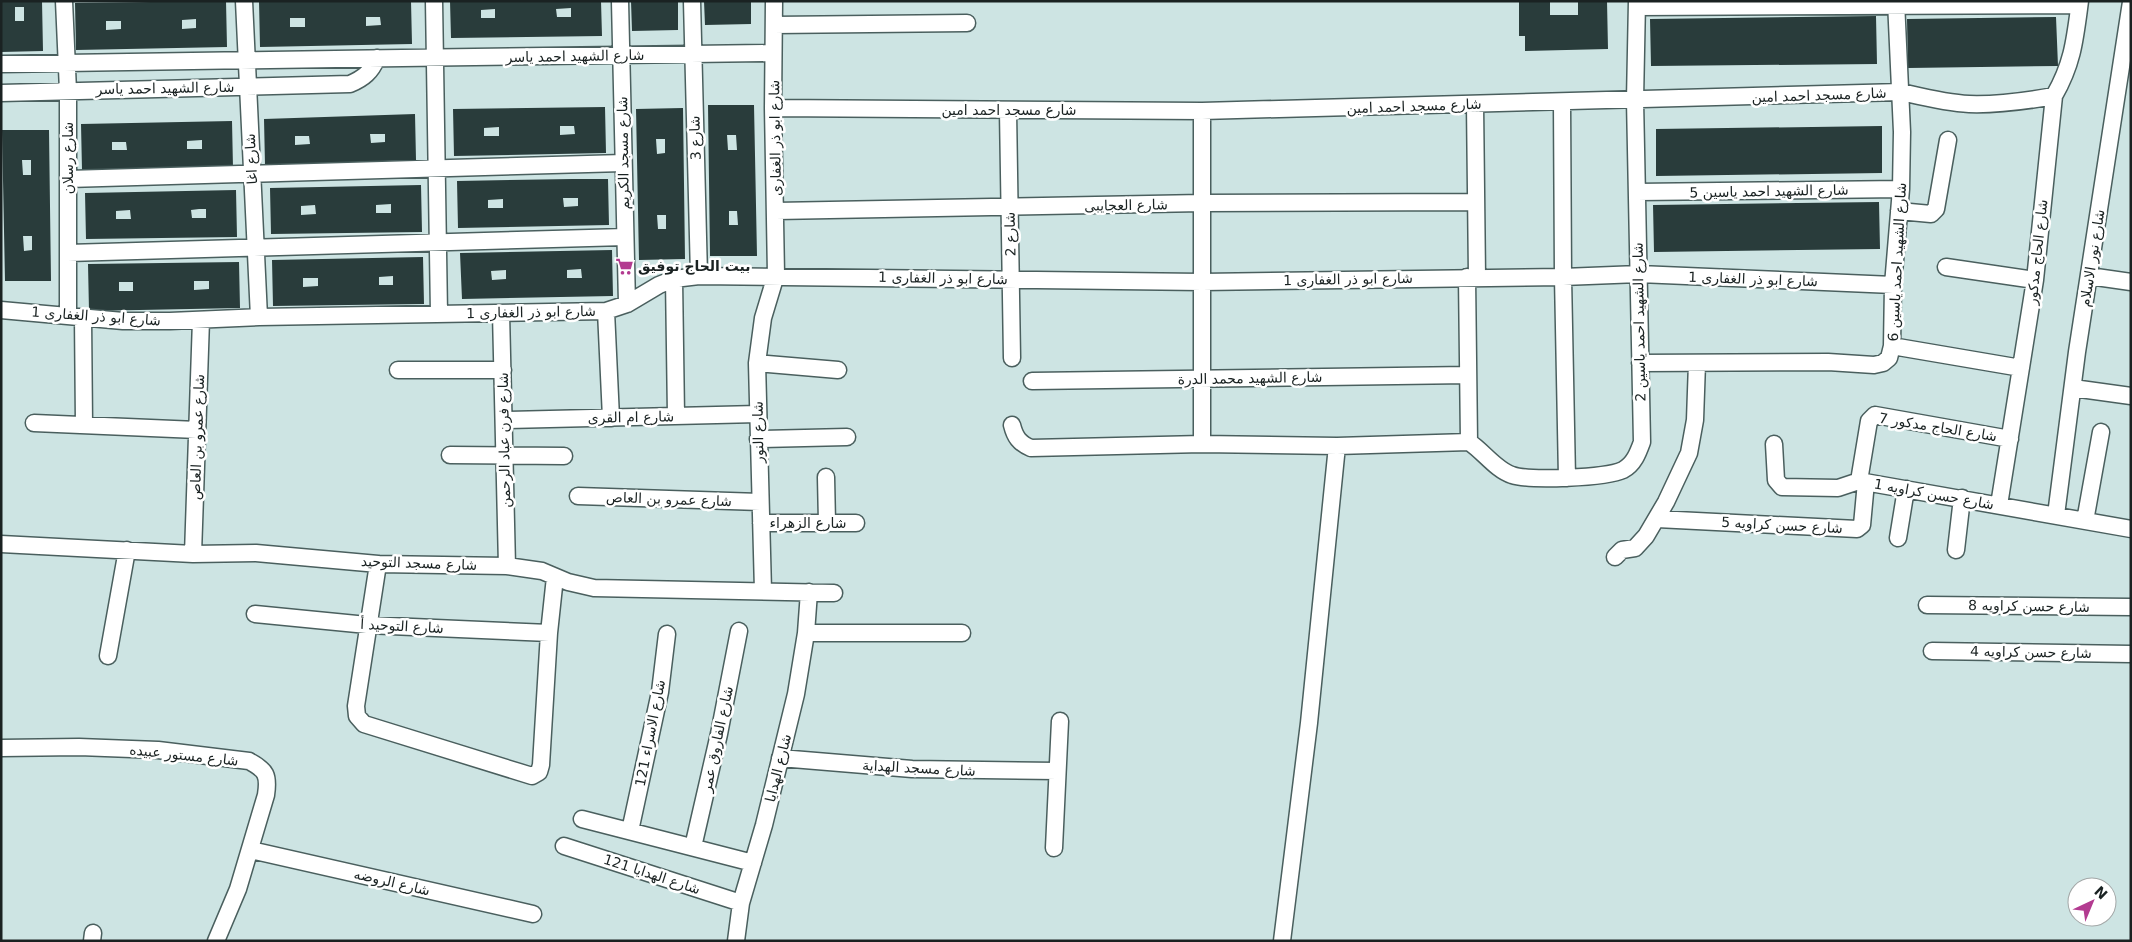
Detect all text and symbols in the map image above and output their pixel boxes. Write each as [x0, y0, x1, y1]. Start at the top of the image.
street label: شارع الشهيد احمد ياسر [504, 47, 645, 66]
street label: شارع الشهيد احمد ياسر [94, 79, 235, 98]
street label: شارع ابو ذر الغفارى [766, 80, 785, 196]
street label: شارع مسجد احمد امين [1751, 85, 1887, 106]
street label: شارع مسجد الكريم [614, 96, 633, 210]
street label: شارع مسجد احمد امين [1346, 96, 1482, 117]
street label: شارع مسجد احمد امين [941, 102, 1077, 119]
street label: شارع 3 [686, 115, 705, 161]
street label: شارع رسلان [60, 122, 77, 194]
street label: شارع اغا [242, 133, 261, 185]
street label: شارع الشهيد احمد ياسين 5 [1689, 182, 1849, 201]
street label: شارع الشهيد احمد ياسين 6 [1885, 182, 1910, 342]
street label: شارع العجايبى [1084, 196, 1168, 215]
street label: شارع الحاج مدكور [2023, 198, 2051, 307]
street label: شارع نور الاسلام [2076, 208, 2109, 308]
street label: شارع 2 [1002, 212, 1019, 256]
street label: شارع الشهيد احمد ياسين 2 [1630, 242, 1649, 402]
supermarket icon: بيت الحاج توفيق [614, 256, 634, 276]
place label: بيت الحاج توفيق [638, 258, 751, 275]
street label: شارع ابو ذر الغفارى 1 [878, 269, 1008, 288]
street label: شارع ابو ذر الغفارى 1 [1688, 269, 1818, 290]
street label: شارع ابو ذر الغفارى 1 [1283, 270, 1413, 289]
street label: شارع ابو ذر الغفارى 1 [31, 303, 161, 330]
street label: شارع ابو ذر الغفارى 1 [466, 303, 596, 322]
street label: شارع الشهيد محمد الدرة [1178, 369, 1323, 388]
street label: شارع فرن عباد الرحمن [495, 372, 514, 508]
street label: شارع عمرو بن العاص [187, 374, 208, 500]
street label: شارع النور [749, 401, 768, 464]
street label: شارع ام القرى [588, 408, 674, 427]
street label: شارع الحاج مدكور 7 [1878, 410, 1998, 445]
street label: شارع حسن كراويه 1 [1873, 476, 1995, 513]
street label: شارع عمرو بن العاص [606, 489, 732, 510]
street label: شارع حسن كراويه 5 [1721, 514, 1843, 537]
street label: شارع الزهراء [769, 515, 847, 532]
street label: شارع مسجد التوحيد [361, 553, 477, 574]
street label: شارع حسن كراويه 8 [1968, 597, 2090, 616]
street label: شارع التوحيد أ [360, 615, 444, 637]
street label: شارع حسن كراويه 4 [1970, 643, 2092, 662]
street label: شارع الاسراء 121 [632, 678, 669, 788]
street label: شارع الفاروق عمر [698, 684, 737, 795]
street label: شارع الهدايا [762, 732, 795, 804]
street label: شارع مستور عبيده [129, 741, 239, 770]
street label: شارع مسجد الهداية [862, 757, 976, 780]
street label: شارع الهدايا 121 [601, 851, 702, 898]
street label: شارع الروضه [352, 865, 432, 899]
north arrow [2067, 877, 2117, 927]
text: N [2091, 883, 2111, 902]

